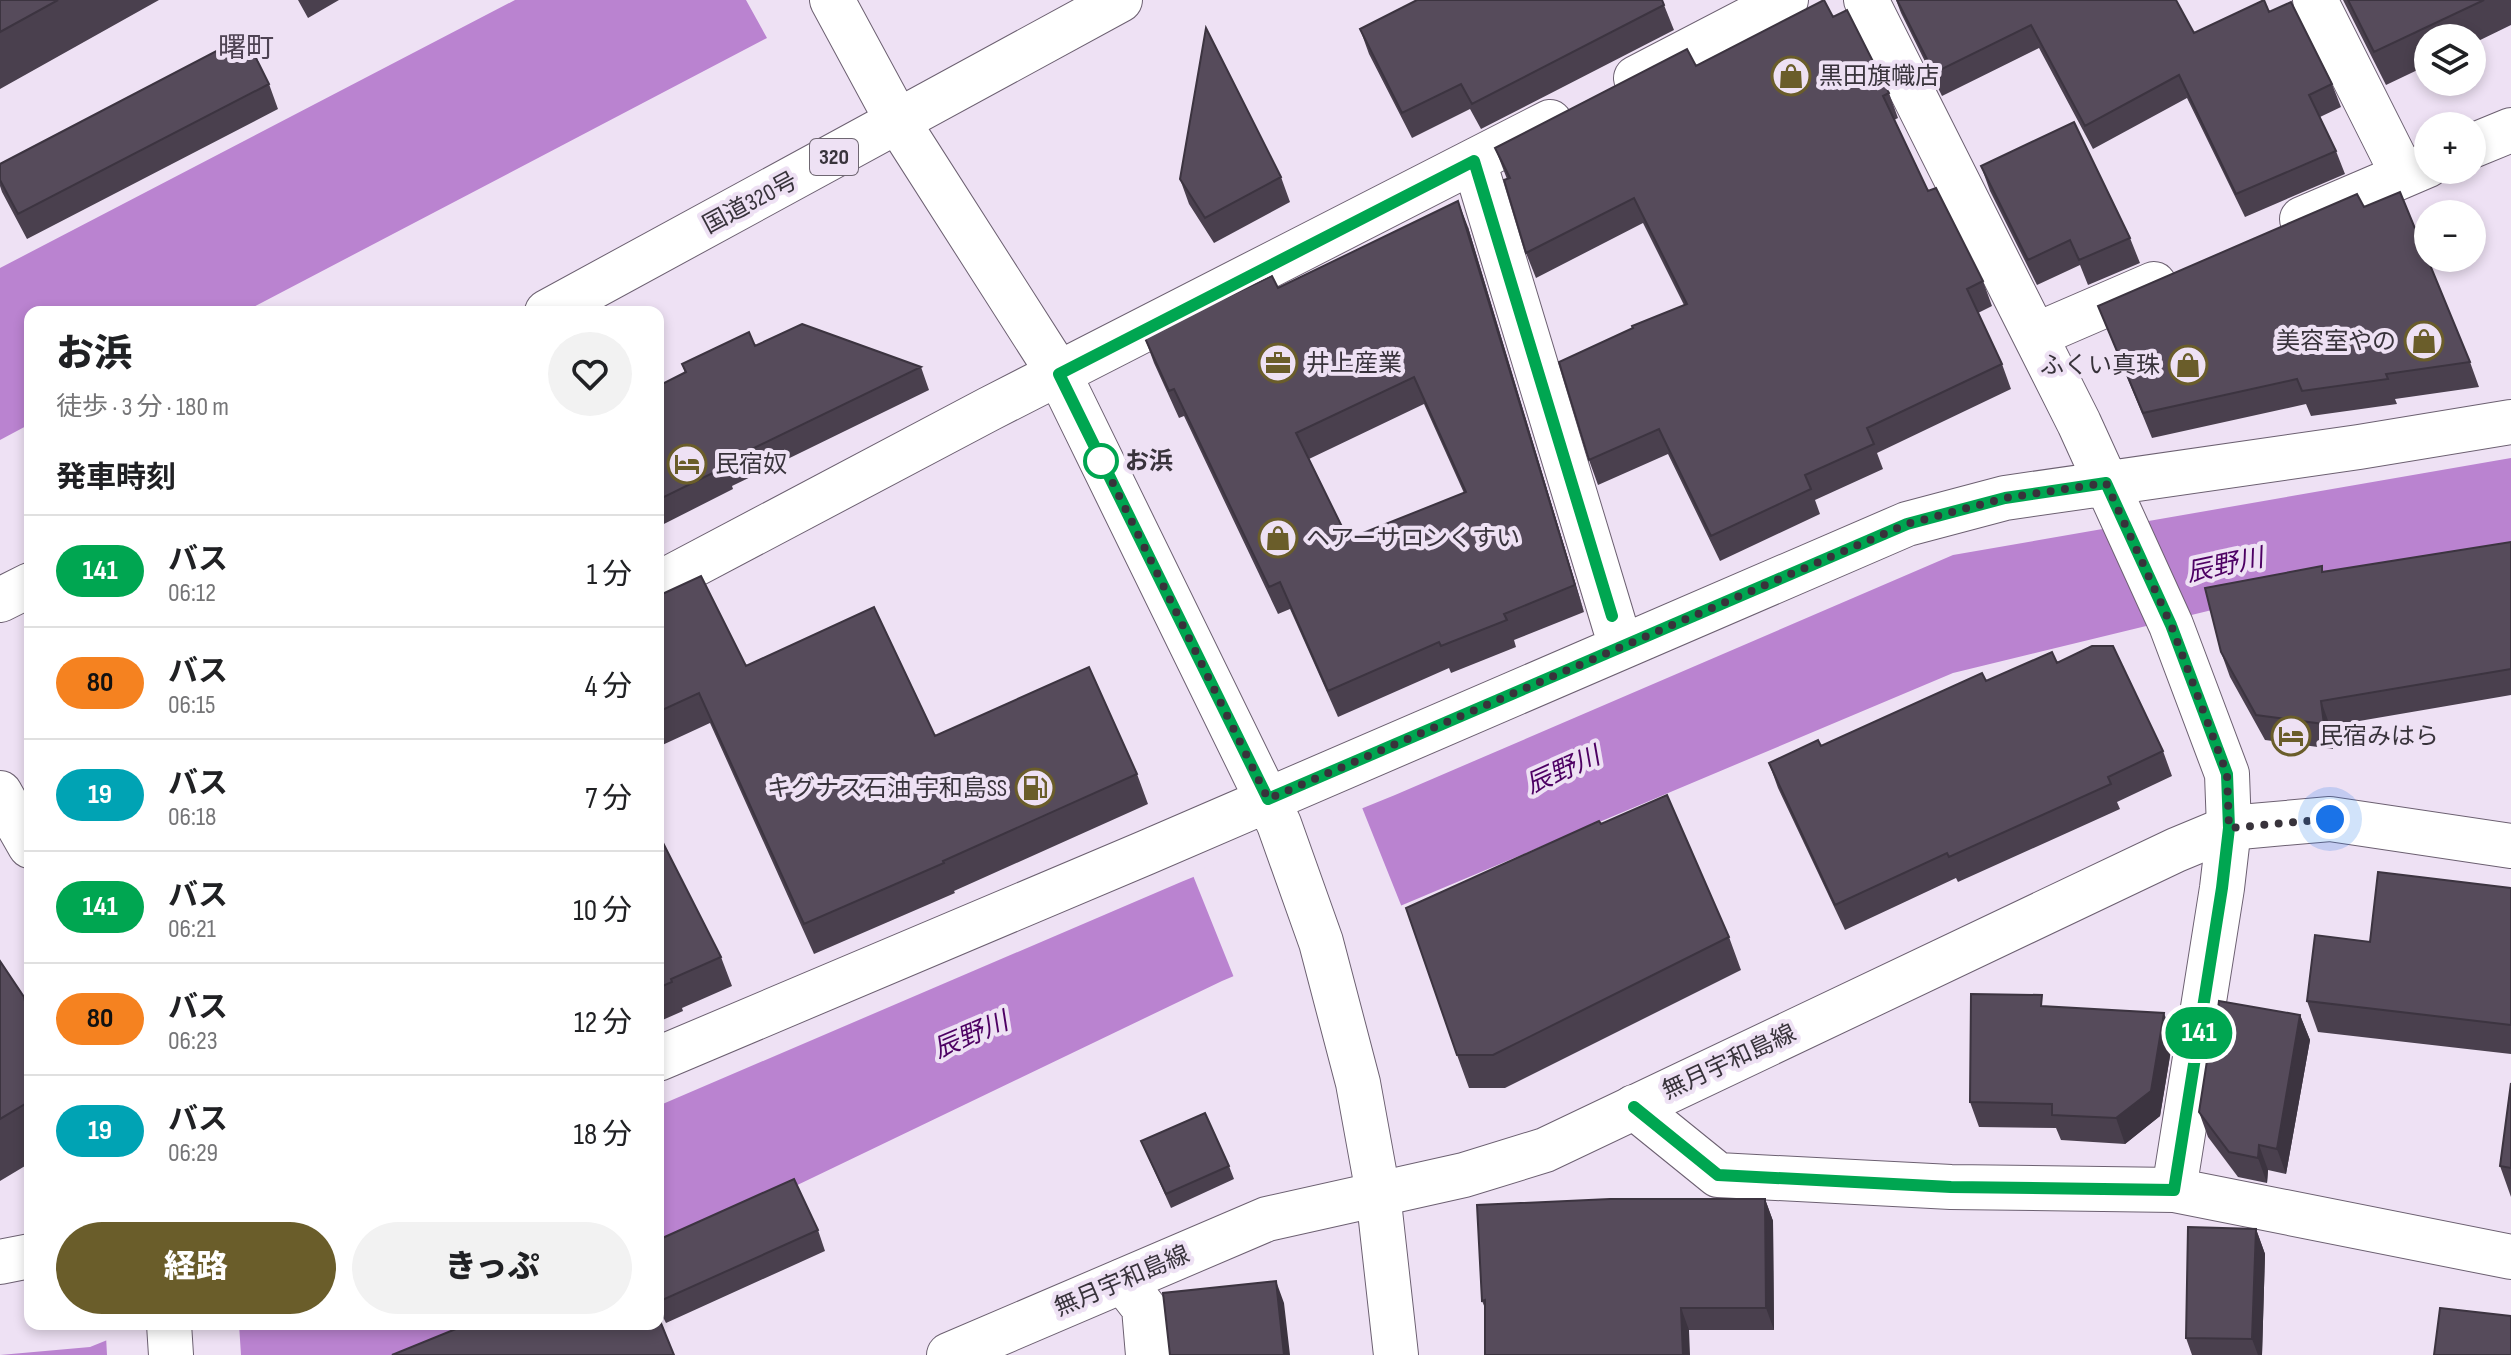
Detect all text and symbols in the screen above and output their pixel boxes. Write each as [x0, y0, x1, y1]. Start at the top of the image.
map controls [2414, 24, 2486, 272]
button: layers [2414, 24, 2486, 96]
district label: 曙町 [218, 32, 274, 65]
shop icon: 黒田旗幟店 [1770, 55, 1812, 97]
place label: 黒田旗幟店 [1819, 62, 1939, 91]
button: + [2414, 112, 2486, 184]
road number: 320 [810, 139, 858, 175]
street label: 国道320号 [698, 166, 802, 240]
button: − [2414, 200, 2486, 272]
shop icon: 美容室やの [2403, 320, 2445, 362]
place label: 美容室やの [2276, 327, 2396, 356]
text: お浜 [56, 332, 132, 377]
button: heart [548, 332, 632, 416]
office icon: 井上産業 [1257, 342, 1299, 384]
shop icon: ふくい真珠 [2167, 344, 2209, 386]
place label: 井上産業 [1306, 349, 1402, 378]
place label: ふくい真珠 [2040, 351, 2160, 380]
text: 徒歩 · 3 分 · 180 m [56, 392, 229, 423]
hotel icon: 民宿奴 [666, 443, 708, 485]
marker: お浜 [1084, 444, 1118, 478]
place label: お浜 [1125, 447, 1173, 476]
place label: 民宿奴 [715, 450, 787, 479]
text: 発車時刻 [56, 460, 176, 496]
shop icon: ヘアーサロンくすい [1257, 517, 1299, 559]
place label: ヘアーサロンくすい [1306, 524, 1520, 553]
text: バス [168, 542, 228, 578]
water label: 辰野川 [2184, 542, 2269, 589]
text: 141 [82, 554, 118, 587]
text: 1 分 [587, 557, 632, 593]
text: 06:12 [168, 578, 216, 609]
text: バス [168, 654, 228, 690]
text: 80 [87, 666, 113, 699]
text: 4 分 [585, 669, 632, 705]
text: 06:15 [168, 690, 215, 721]
hotel icon: 民宿みはら [2270, 715, 2312, 757]
place label: 民宿みはら [2319, 722, 2439, 751]
water label: 辰野川 [1521, 740, 1608, 801]
text: バス [168, 766, 228, 802]
fuel station icon: キグナス石油 宇和島SS [1014, 767, 1056, 809]
place label: キグナス石油 宇和島SS [767, 774, 1007, 803]
text: 19 [88, 778, 112, 811]
text: 7 分 [585, 781, 632, 817]
your location [2310, 799, 2350, 839]
text: 06:18 [168, 802, 216, 833]
text: バス [168, 878, 228, 914]
text: 141 [82, 890, 118, 923]
text: 10 分 [573, 893, 632, 929]
text: 06:21 [168, 914, 216, 945]
text: バス [168, 990, 228, 1026]
text: 80 [87, 1002, 113, 1035]
text: 12 分 [574, 1005, 632, 1041]
water label: 辰野川 [929, 1005, 1016, 1066]
line badge: 141 [2153, 1007, 2245, 1059]
text: 141 [2181, 1016, 2217, 1049]
street label: 無月宇和島線 [1658, 1018, 1800, 1106]
text: 06:23 [168, 1026, 218, 1057]
text: バス [168, 1102, 228, 1138]
text: 19 [88, 1114, 112, 1147]
text: 18 分 [574, 1117, 632, 1153]
text: 06:29 [168, 1138, 218, 1169]
button: 経路 [56, 1222, 336, 1314]
button: きっぷ [352, 1222, 632, 1314]
street label: 無月宇和島線 [1050, 1240, 1194, 1322]

